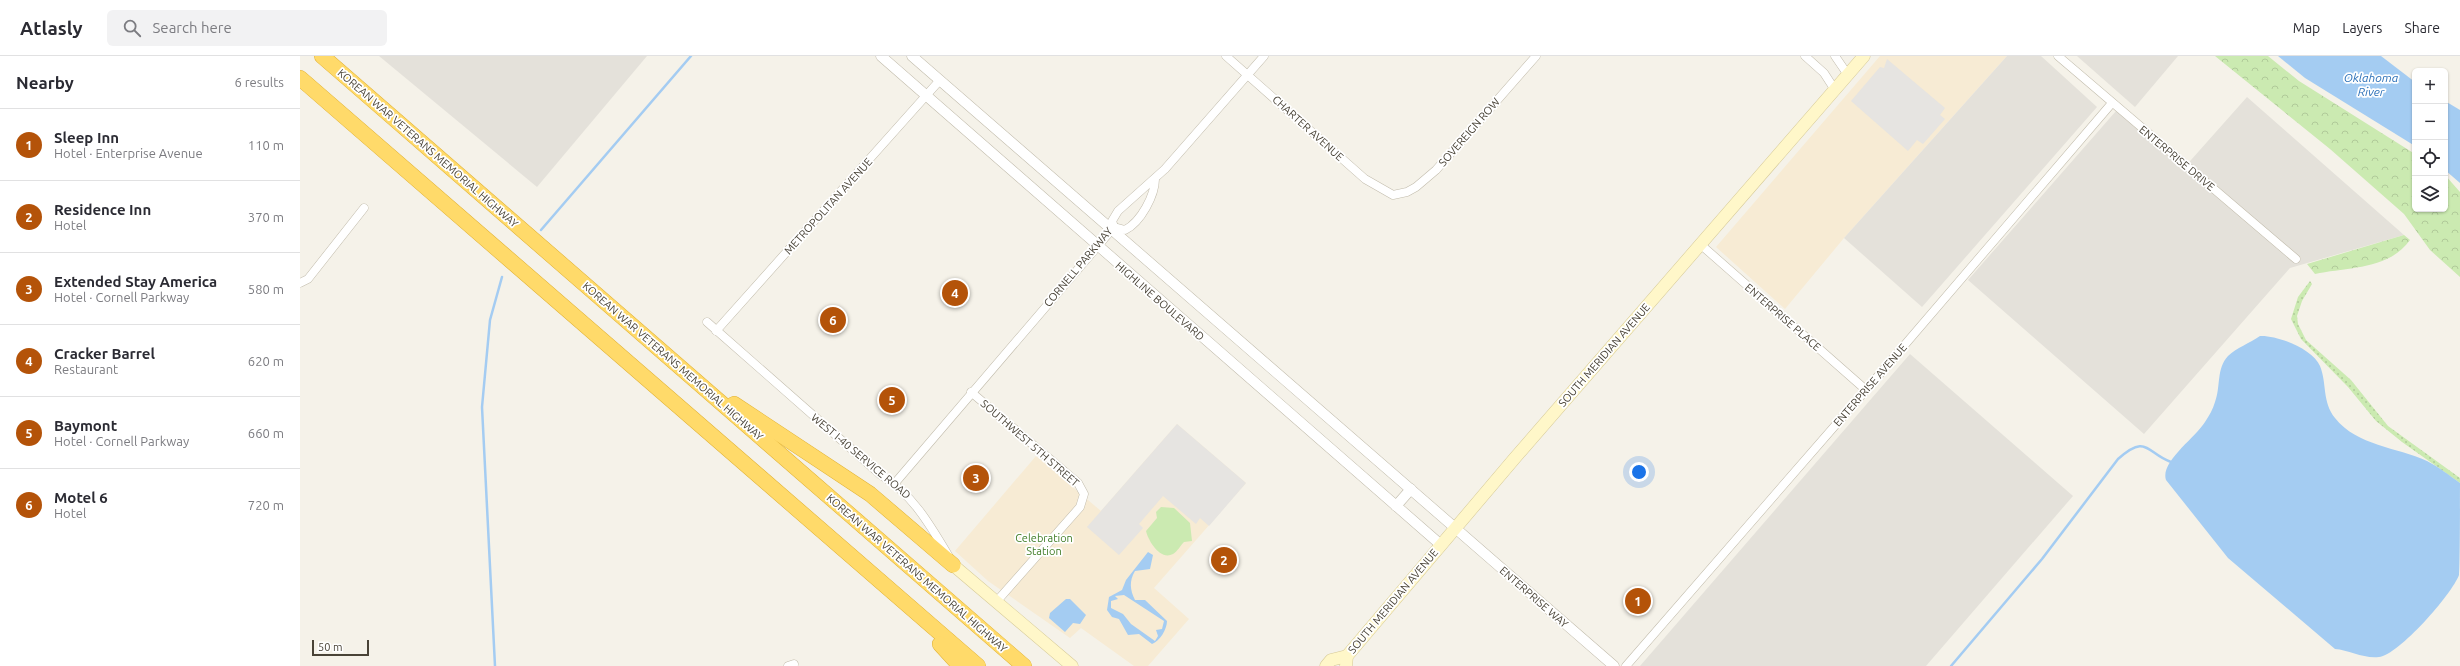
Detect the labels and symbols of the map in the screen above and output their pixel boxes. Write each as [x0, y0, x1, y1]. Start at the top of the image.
street label: KOREAN WAR VETERANS MEMORIAL HIGHWAY [335, 66, 521, 230]
water label: Oklahoma River [2344, 71, 2399, 98]
street label: CHARTER AVENUE [1270, 93, 1346, 163]
street label: SOVEREIGN ROW [1436, 95, 1502, 169]
street label: ENTERPRISE DRIVE [2137, 123, 2217, 193]
street label: METROPOLITAN AVENUE [782, 156, 874, 256]
street label: CORNELL PARKWAY [1041, 225, 1115, 309]
street label: HIGHLINE BOULEVARD [1113, 259, 1207, 343]
pin: 4 [942, 278, 968, 308]
street label: KOREAN WAR VETERANS MEMORIAL HIGHWAY [580, 279, 766, 443]
street label: ENTERPRISE PLACE [1743, 281, 1823, 353]
street label: SOUTH MERIDIAN AVENUE [1556, 301, 1652, 409]
pin: 6 [820, 305, 846, 335]
street label: ENTERPRISE AVENUE [1831, 341, 1909, 429]
pin: 5 [879, 385, 905, 415]
street label: SOUTHWEST 5TH STREET [979, 397, 1081, 489]
street label: WEST I-40 SERVICE ROAD [809, 411, 913, 501]
your location [1629, 462, 1649, 482]
pin: 3 [963, 463, 989, 493]
street label: KOREAN WAR VETERANS MEMORIAL HIGHWAY [824, 491, 1010, 655]
park label: Celebration Station [1015, 532, 1073, 557]
pin: 2 [1211, 545, 1237, 575]
street label: SOUTH MERIDIAN AVENUE [1346, 546, 1440, 656]
street label: ENTERPRISE WAY [1497, 564, 1571, 630]
pin: 1 [1625, 586, 1651, 616]
scale bar [312, 638, 369, 657]

